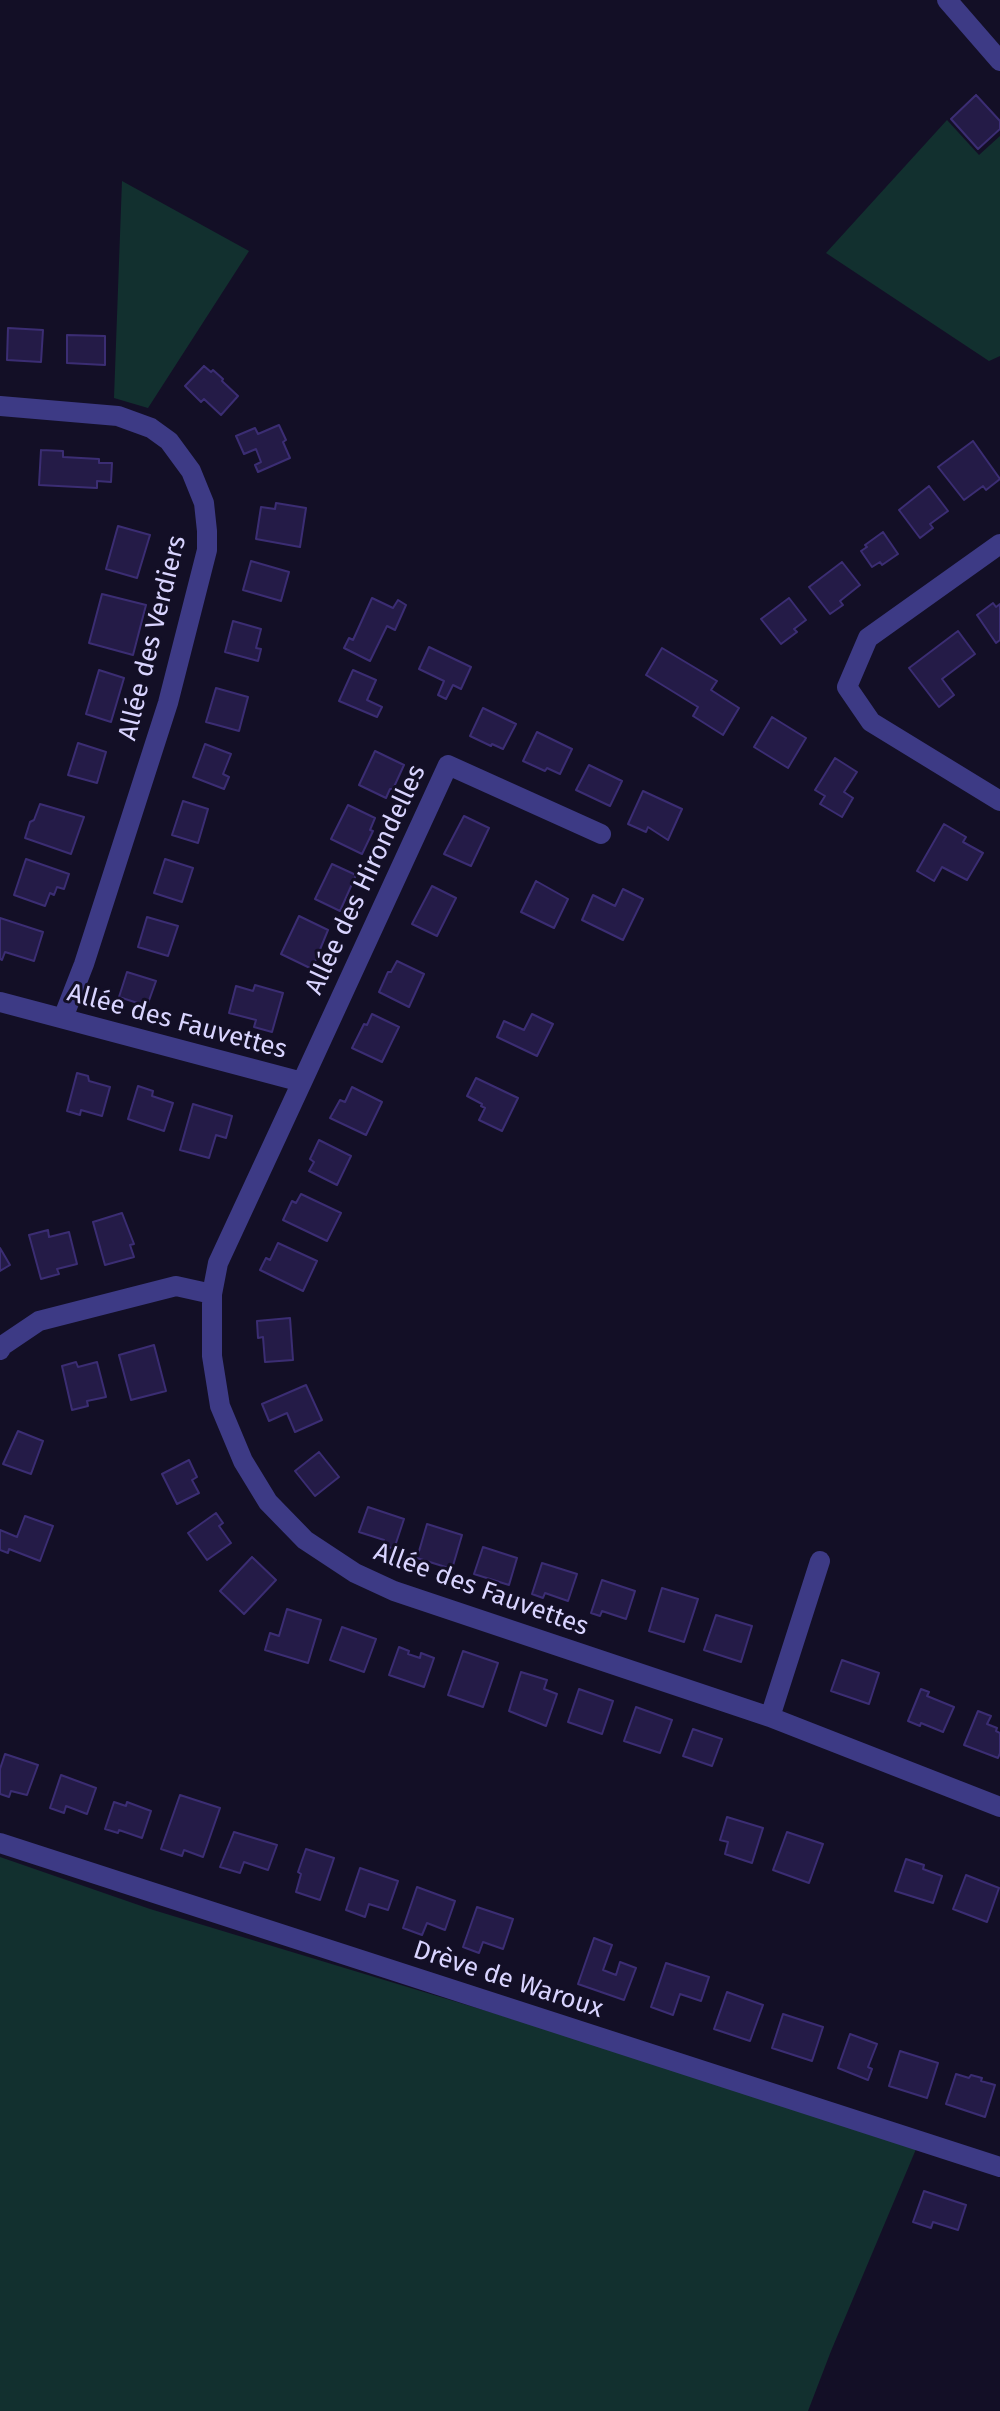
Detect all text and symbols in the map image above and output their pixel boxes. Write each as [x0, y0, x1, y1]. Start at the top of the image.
street label: Allée des Verdiers [112, 532, 194, 744]
street label: Allée des Hirondelles [299, 760, 433, 1000]
street label: Allée des Fauvettes [64, 978, 290, 1066]
street label: Allée des Fauvettes [369, 1537, 593, 1643]
street label: Drève de Waroux [409, 1935, 607, 2025]

